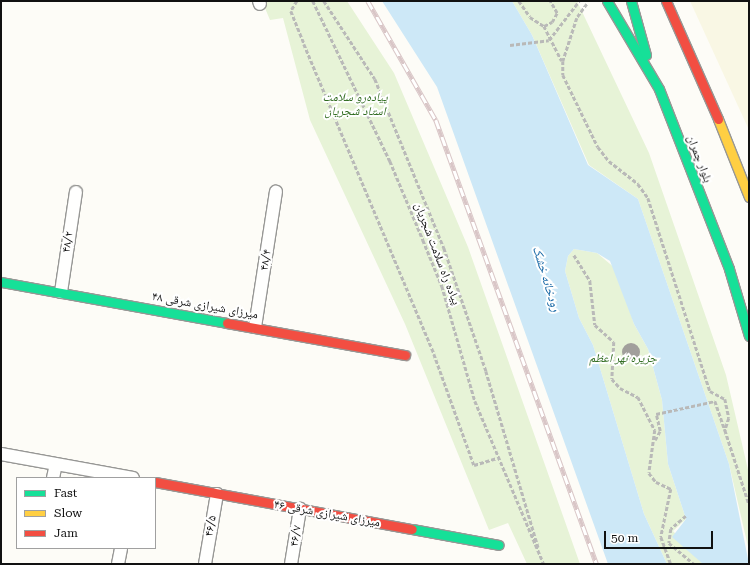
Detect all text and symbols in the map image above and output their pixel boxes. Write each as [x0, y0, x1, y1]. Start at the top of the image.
park label: پیاده‌رو سلامت استاد شجریان [322, 91, 388, 119]
street label: بلوار چمران [683, 133, 715, 185]
street label: پیاده راه سلامت شجریان [411, 201, 463, 307]
street label: ۴۸/۲ [59, 230, 77, 254]
water label: رودخانه خشک [529, 244, 563, 314]
street label: ۴۸/۴ [257, 248, 275, 272]
street label: ۴۸ میرزای شیرازی شرقی [151, 290, 259, 322]
park label: جزیره نهر اعظم [589, 352, 657, 366]
legend [16, 477, 156, 549]
text: Fast [54, 486, 77, 500]
street label: ۴۶ میرزای شیرازی شرقی [273, 498, 381, 530]
text: Slow [54, 506, 82, 520]
street label: ۴۶/۵ [202, 514, 220, 538]
scale bar [606, 523, 715, 549]
street label: ۴۶/۷ [287, 524, 305, 548]
text: Jam [54, 526, 78, 540]
text: 50 m [611, 531, 638, 545]

